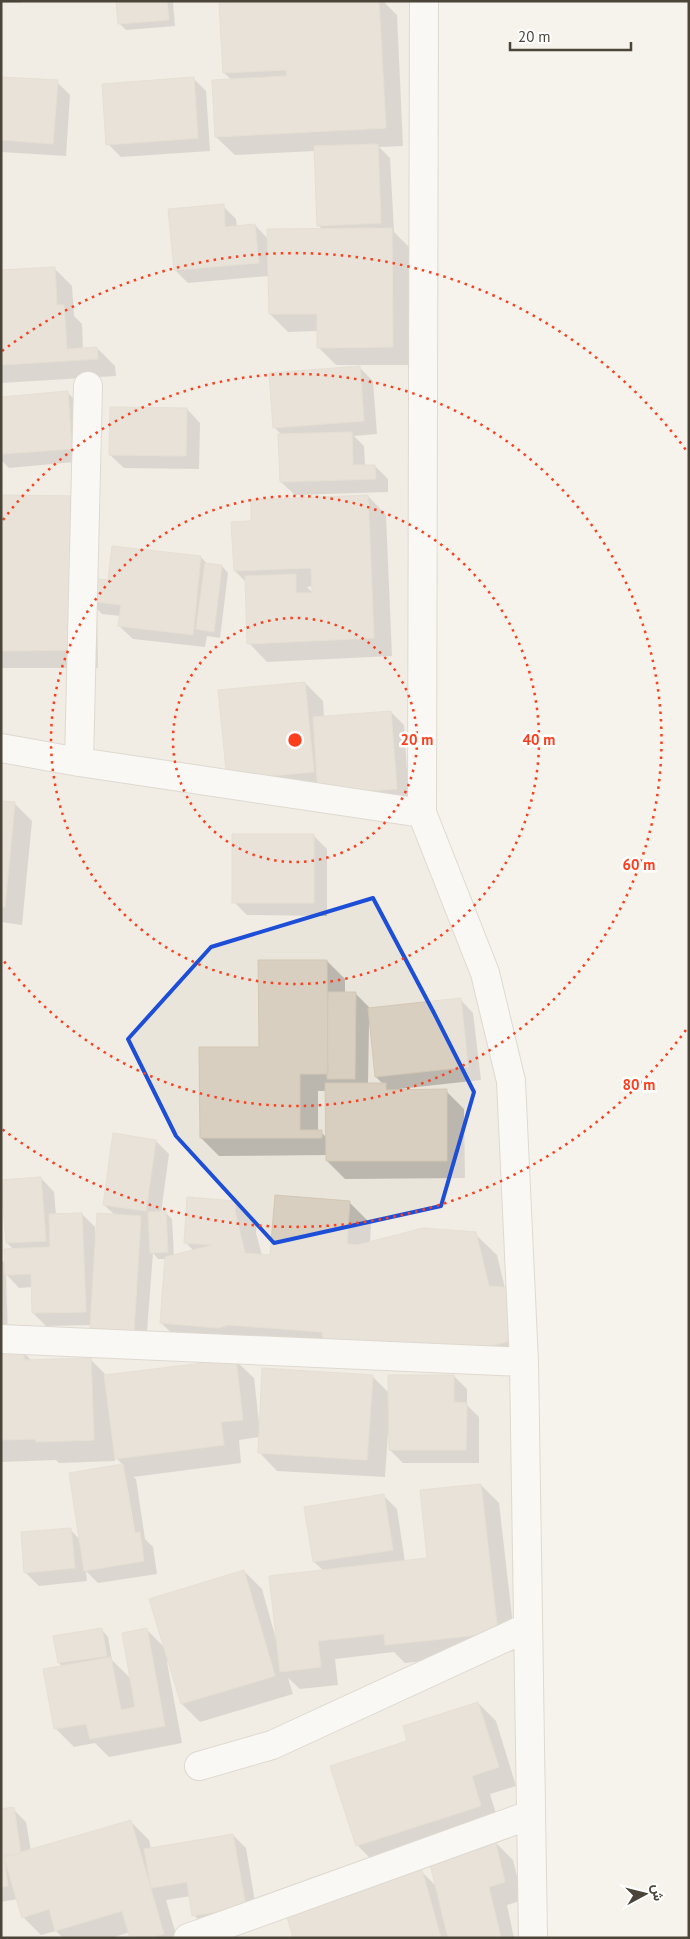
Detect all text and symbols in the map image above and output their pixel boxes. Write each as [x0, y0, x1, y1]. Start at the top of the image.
scale bar [510, 20, 631, 52]
text: 20 m [518, 27, 551, 46]
text: 20 m [401, 730, 433, 749]
text: 40 m [523, 730, 555, 749]
centre of rings [286, 731, 304, 749]
text: 60 m [623, 855, 655, 874]
text: 80 m [623, 1075, 655, 1094]
north arrow [620, 1869, 670, 1919]
text: ش [648, 1883, 668, 1902]

